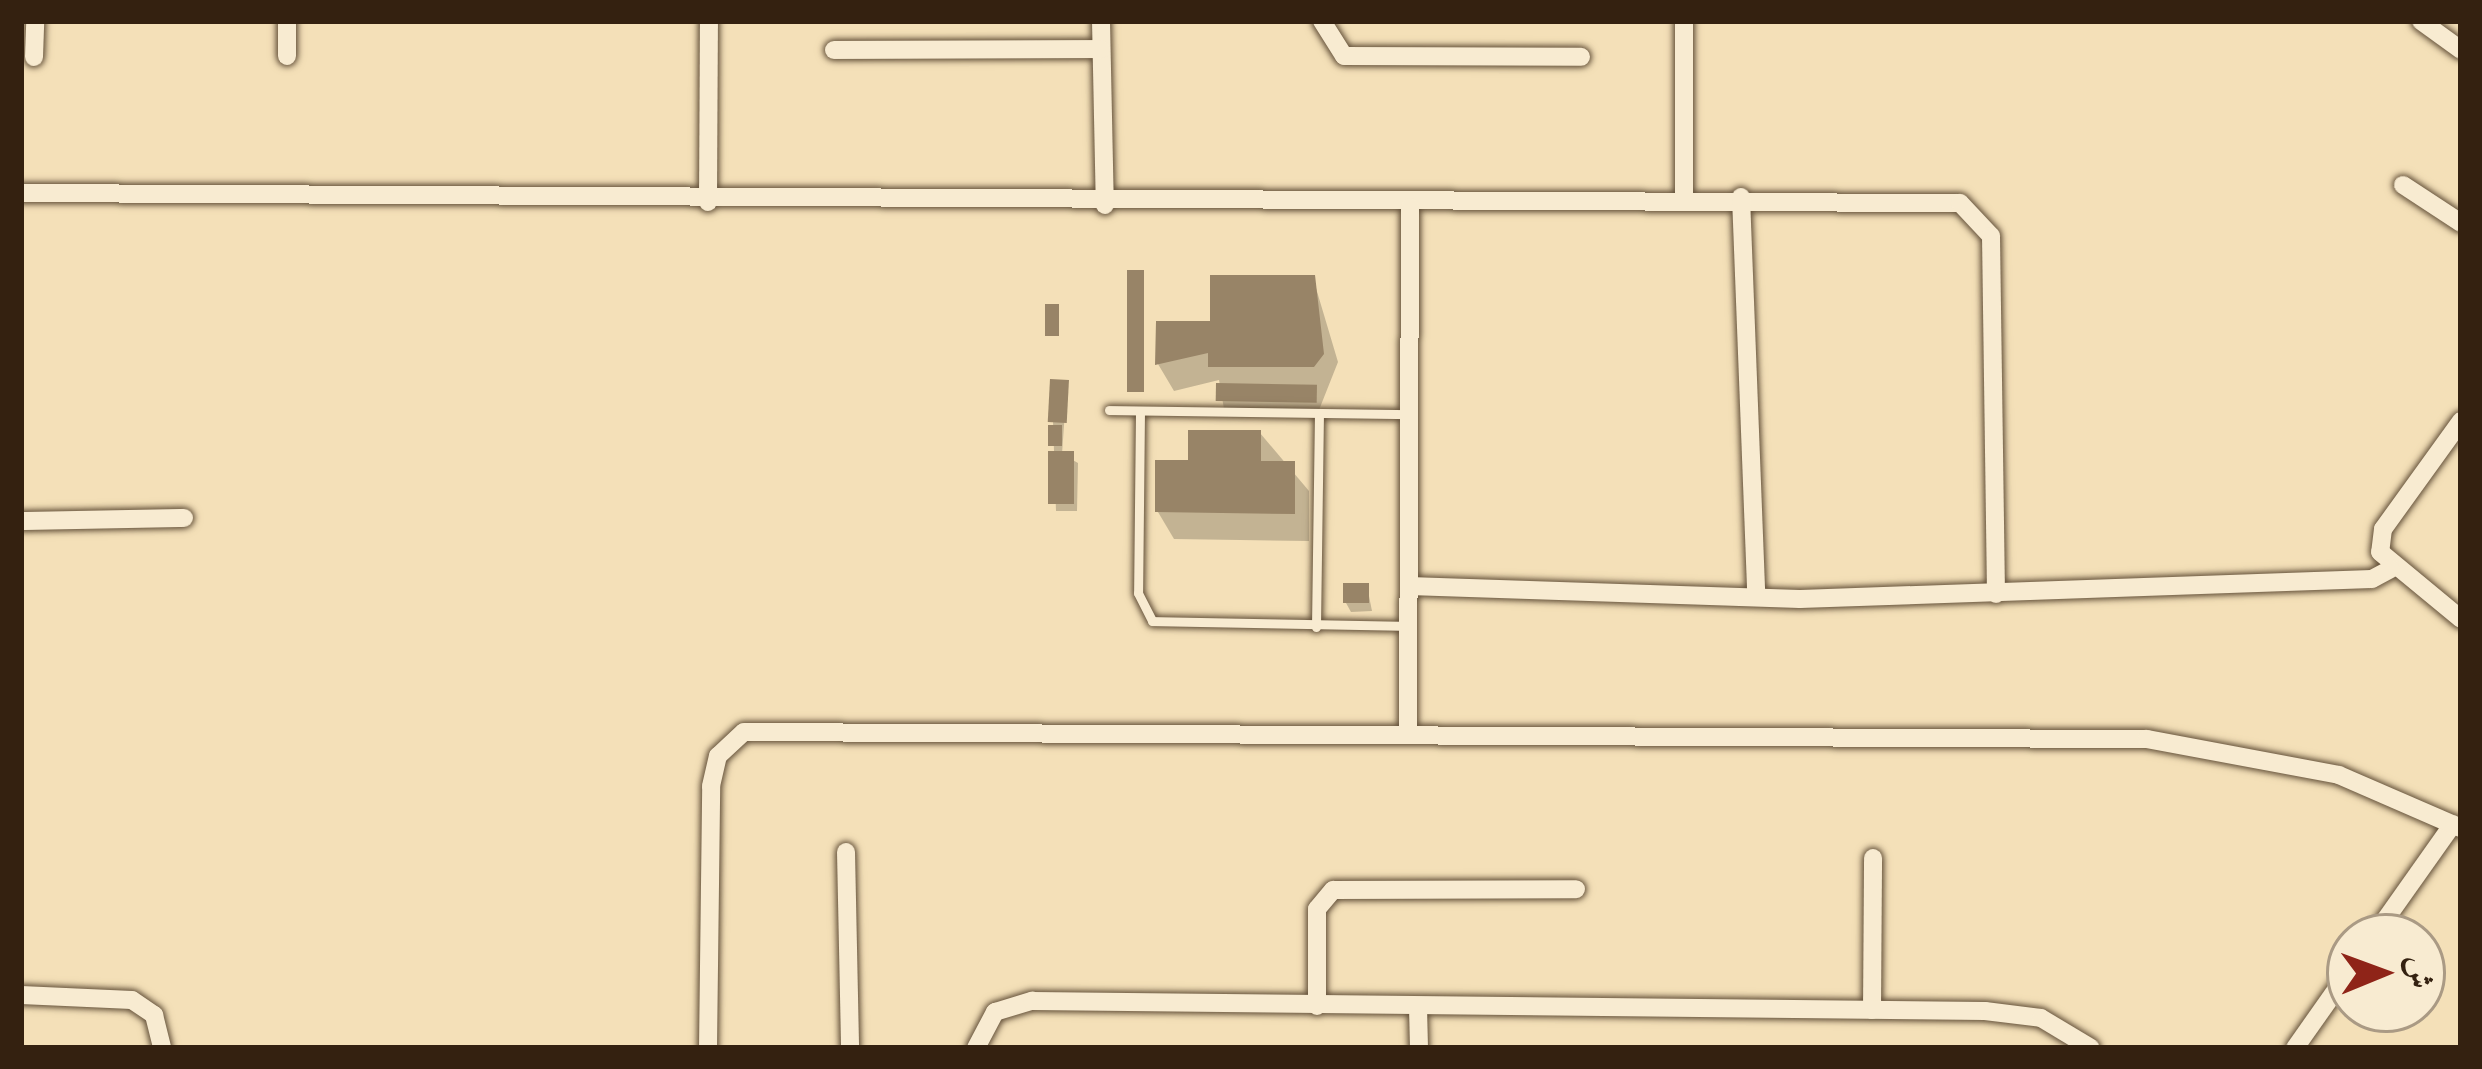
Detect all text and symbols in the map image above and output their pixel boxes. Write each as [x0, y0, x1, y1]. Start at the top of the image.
north arrow [2326, 913, 2446, 1033]
text: ش [2400, 956, 2439, 989]

